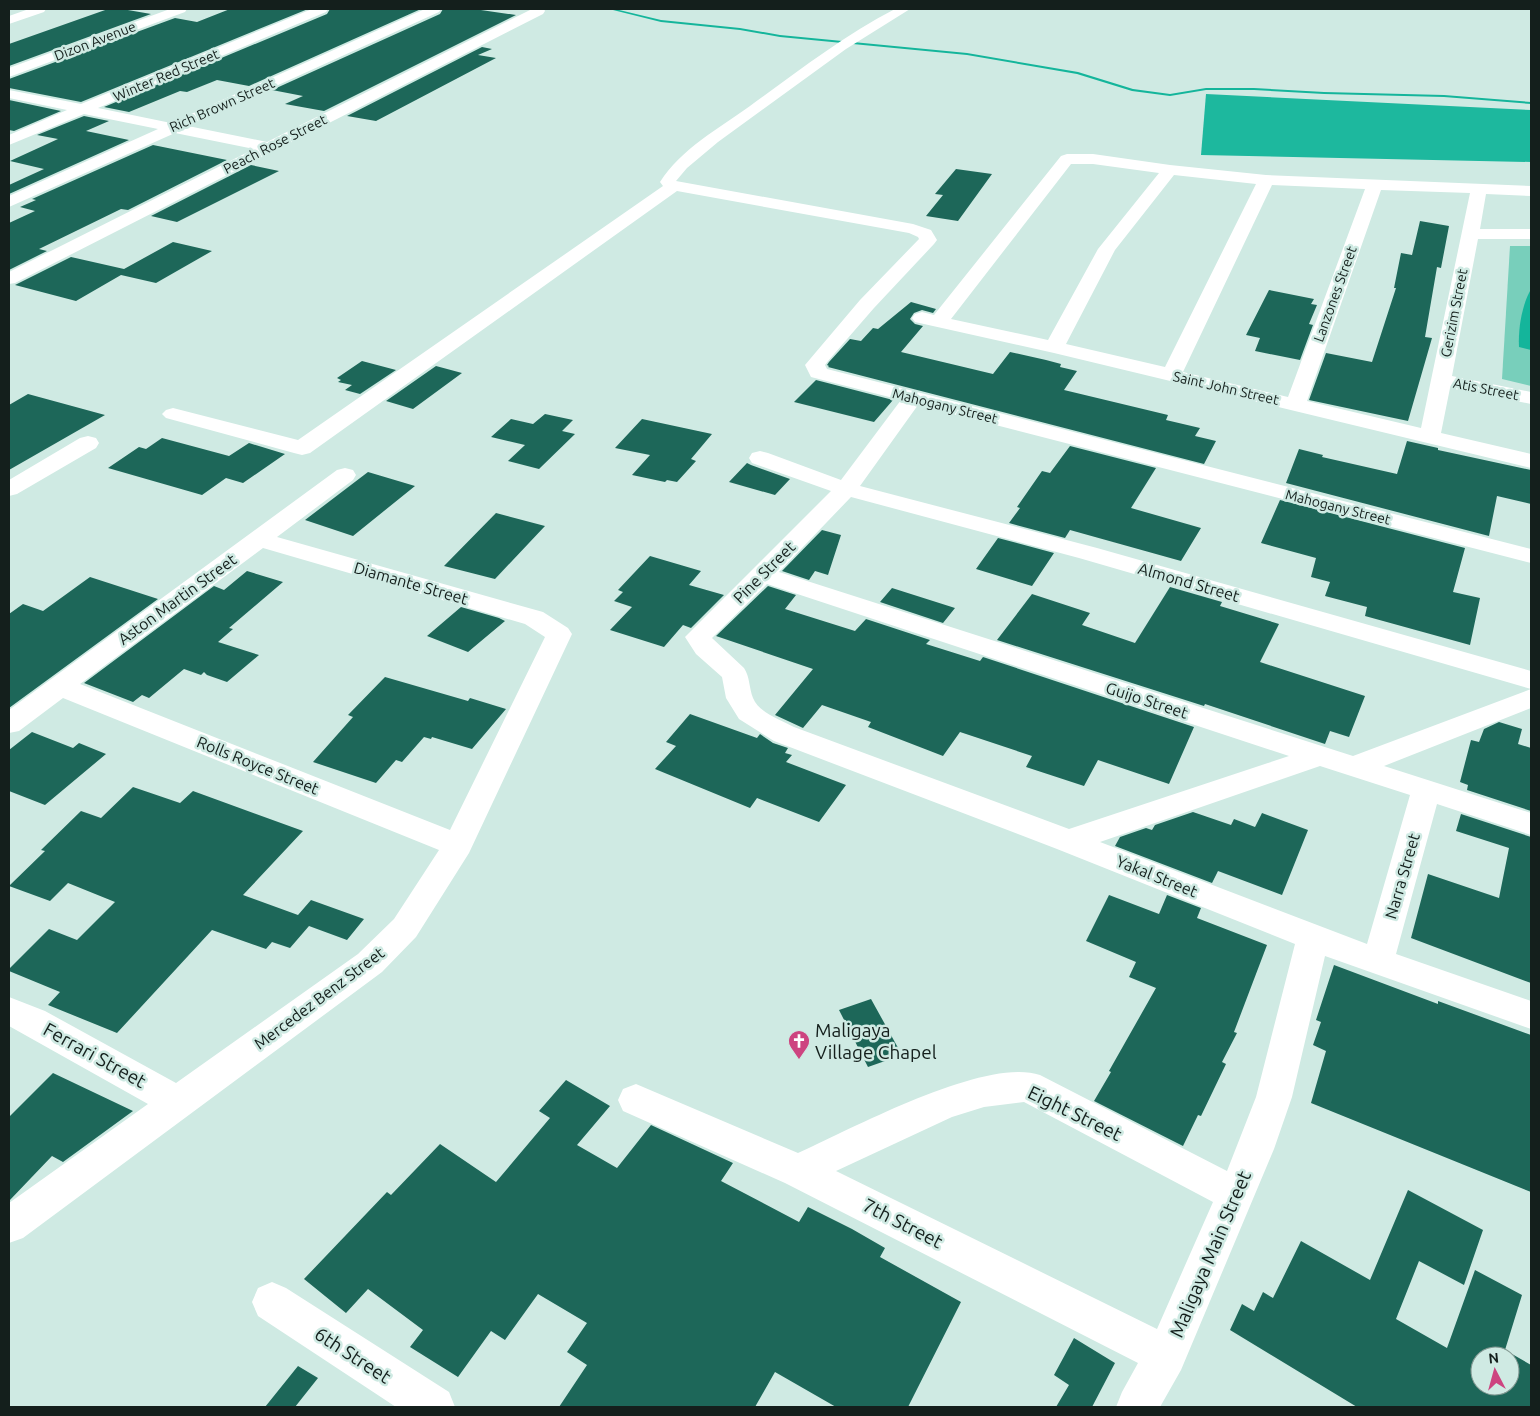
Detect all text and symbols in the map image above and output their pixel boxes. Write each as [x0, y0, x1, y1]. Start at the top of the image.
street label: Dizon Avenue [52, 18, 138, 64]
street label: Winter Red Street [111, 45, 222, 104]
street label: Rich Brown Street [167, 74, 277, 135]
street label: Peach Rose Street [221, 111, 330, 177]
street label: Lanzones Street [1310, 243, 1360, 344]
street label: Gerizim Street [1438, 267, 1471, 359]
street label: Saint John Street [1172, 368, 1281, 408]
street label: Atis Street [1452, 375, 1521, 403]
street label: Mahogany Street [891, 385, 1000, 427]
street label: Mahogany Street [1284, 486, 1393, 528]
street label: Pine Street [729, 537, 799, 607]
street label: Aston Martin Street [114, 550, 240, 648]
street label: Diamante Street [352, 558, 471, 608]
street label: Almond Street [1136, 559, 1242, 605]
street label: Guijo Street [1104, 678, 1191, 722]
street label: Rolls Royce Street [194, 732, 322, 798]
street label: Narra Street [1381, 830, 1423, 921]
street label: Yakal Street [1114, 852, 1201, 901]
street label: Mercedez Benz Street [250, 943, 388, 1053]
street label: Ferrari Street [40, 1018, 151, 1092]
place label: Maligaya Village Chapel [815, 1019, 937, 1063]
church icon: Maligaya Village Chapel [787, 1029, 811, 1060]
street label: Eight Street [1024, 1081, 1126, 1145]
street label: Maligaya Main Street [1165, 1167, 1255, 1341]
street label: 7th Street [859, 1194, 947, 1253]
street label: 6th Street [311, 1322, 396, 1388]
north arrow [1470, 1346, 1520, 1396]
text: N [1488, 1350, 1500, 1367]

